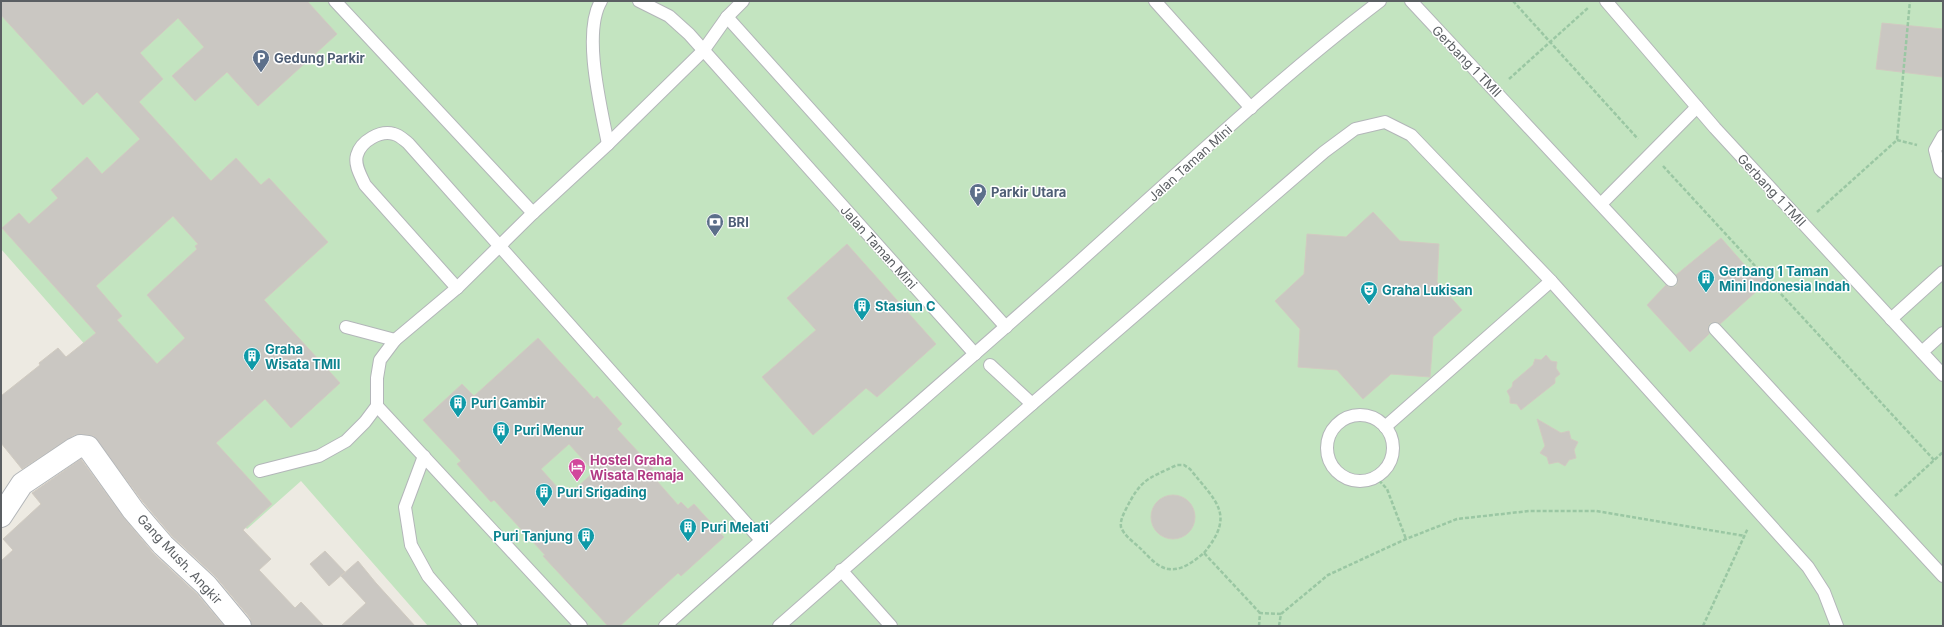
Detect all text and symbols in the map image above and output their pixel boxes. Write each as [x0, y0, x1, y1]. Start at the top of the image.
street label: Gerbang 1 TMII [1429, 22, 1505, 100]
parking icon: Gedung Parkir [251, 48, 271, 73]
place label: Gedung Parkir [274, 50, 366, 66]
street label: Jalan Taman Mini [1145, 121, 1235, 205]
street label: Gerbang 1 TMII [1734, 150, 1810, 230]
parking icon: Parkir Utara [968, 182, 988, 207]
place label: Parkir Utara [991, 184, 1066, 200]
street label: Jalan Taman Mini [837, 202, 921, 292]
bank icon: BRI [705, 212, 725, 237]
place label: BRI [728, 214, 749, 230]
place label: Gerbang 1 Taman Mini Indonesia Indah [1719, 263, 1850, 294]
building icon: Gerbang 1 Taman Mini Indonesia Indah [1696, 268, 1716, 293]
theatre icon: Graha Lukisan [1359, 280, 1379, 305]
place label: Graha Lukisan [1382, 282, 1473, 298]
building icon: Stasiun C [852, 296, 872, 321]
place label: Stasiun C [875, 298, 936, 314]
place label: Graha Wisata TMII [265, 341, 340, 372]
building icon: Graha Wisata TMII [242, 346, 262, 371]
building icon: Puri Gambir [448, 393, 468, 418]
place label: Puri Gambir [471, 395, 546, 411]
building icon: Puri Menur [491, 420, 511, 445]
place label: Puri Menur [514, 422, 585, 438]
place label: Hostel Graha Wisata Remaja [590, 452, 684, 483]
hotel icon: Hostel Graha Wisata Remaja [567, 457, 587, 482]
building icon: Puri Srigading [534, 482, 554, 507]
place label: Puri Srigading [557, 484, 647, 500]
street label: Gang Mush. Angkir [134, 511, 226, 607]
building icon: Puri Melati [678, 517, 698, 542]
place label: Puri Melati [701, 519, 769, 535]
building icon: Puri Tanjung [576, 526, 596, 551]
place label: Puri Tanjung [493, 528, 573, 544]

